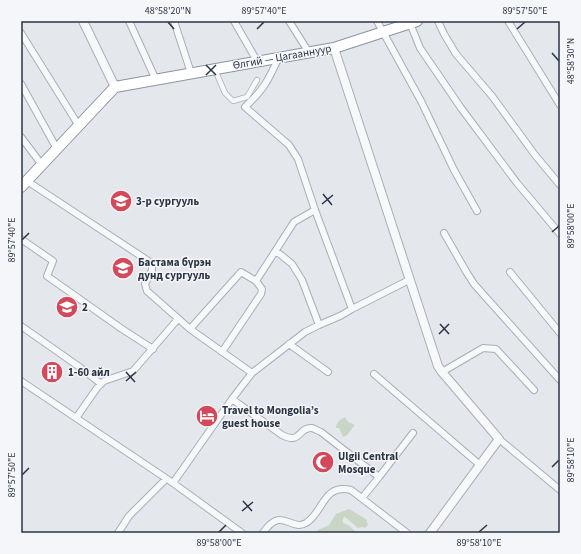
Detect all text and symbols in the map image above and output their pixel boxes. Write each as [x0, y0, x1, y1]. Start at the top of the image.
text: 48°58'20"N [145, 4, 191, 18]
text: 89°57'40"E [241, 4, 287, 18]
text: 89°57'50"E [502, 4, 548, 18]
text: 48°58'30"N [564, 38, 578, 84]
street label: Өлгий — Цагааннуур [232, 41, 332, 73]
school or university icon: 3-р сургууль [108, 188, 134, 214]
place label: 3-р сургууль [136, 194, 199, 209]
text: 89°58'00"E [564, 203, 578, 249]
text: 89°57'40"E [5, 217, 19, 263]
school or university icon: Бастама бүрэн дунд сургууль [110, 255, 136, 281]
place label: Бастама бүрэн дунд сургууль [138, 255, 211, 283]
school or university icon: 2 [54, 294, 80, 320]
place label: 2 [82, 300, 88, 315]
building icon: 1-60 айл [39, 359, 65, 385]
place label: 1-60 айл [68, 365, 110, 380]
hotel icon: Travel to Mongolia’s guest house [194, 403, 220, 429]
place label: Travel to Mongolia’s guest house [222, 403, 319, 431]
text: 89°58'10"E [564, 437, 578, 483]
mosque icon: Ulgii Central Mosque [310, 449, 336, 475]
place label: Ulgii Central Mosque [338, 449, 399, 477]
text: 89°57'50"E [5, 452, 19, 498]
text: 89°58'00"E [196, 536, 242, 550]
text: 89°58'10"E [456, 536, 502, 550]

